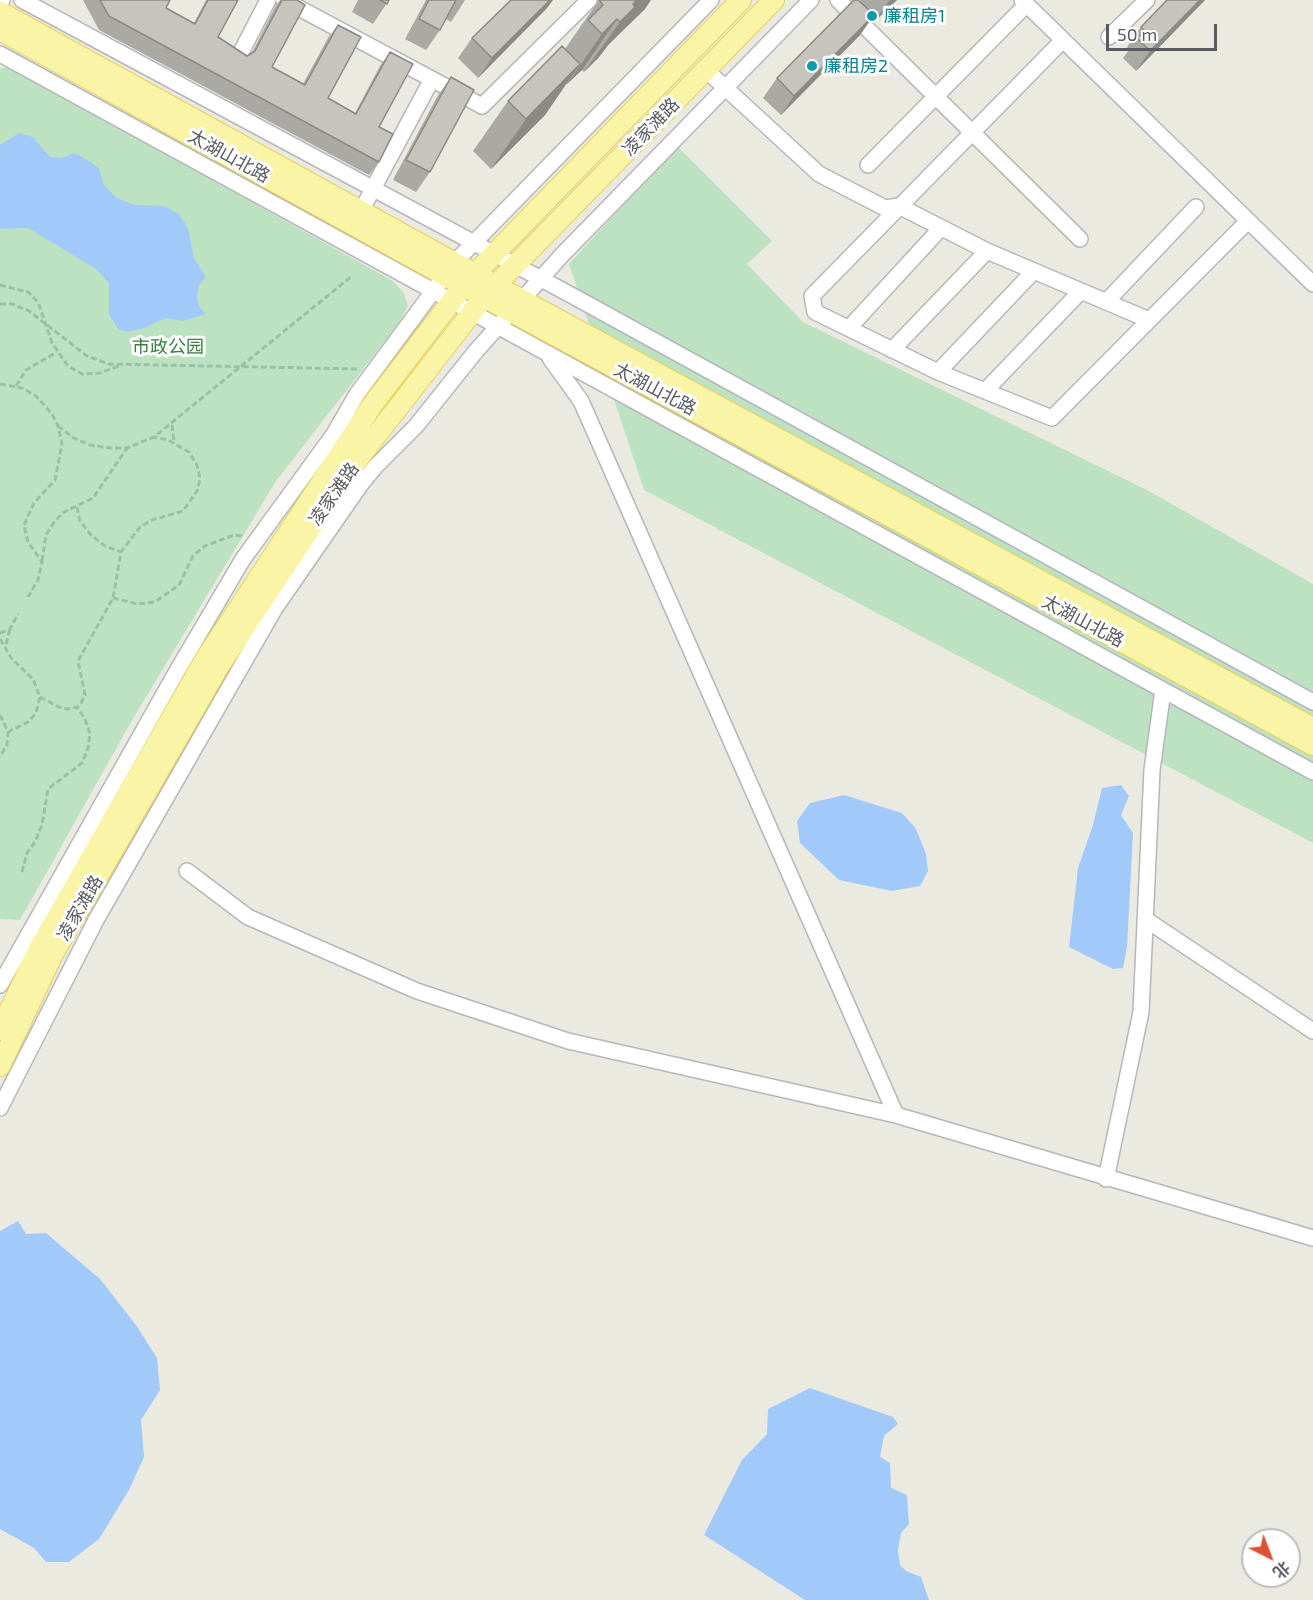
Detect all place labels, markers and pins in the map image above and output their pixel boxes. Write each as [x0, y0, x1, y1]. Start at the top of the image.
place label: 廉租房1 [884, 5, 945, 27]
marker: 廉租房1 [865, 9, 879, 23]
place label: 廉租房2 [824, 55, 888, 77]
marker: 廉租房2 [805, 59, 819, 73]

